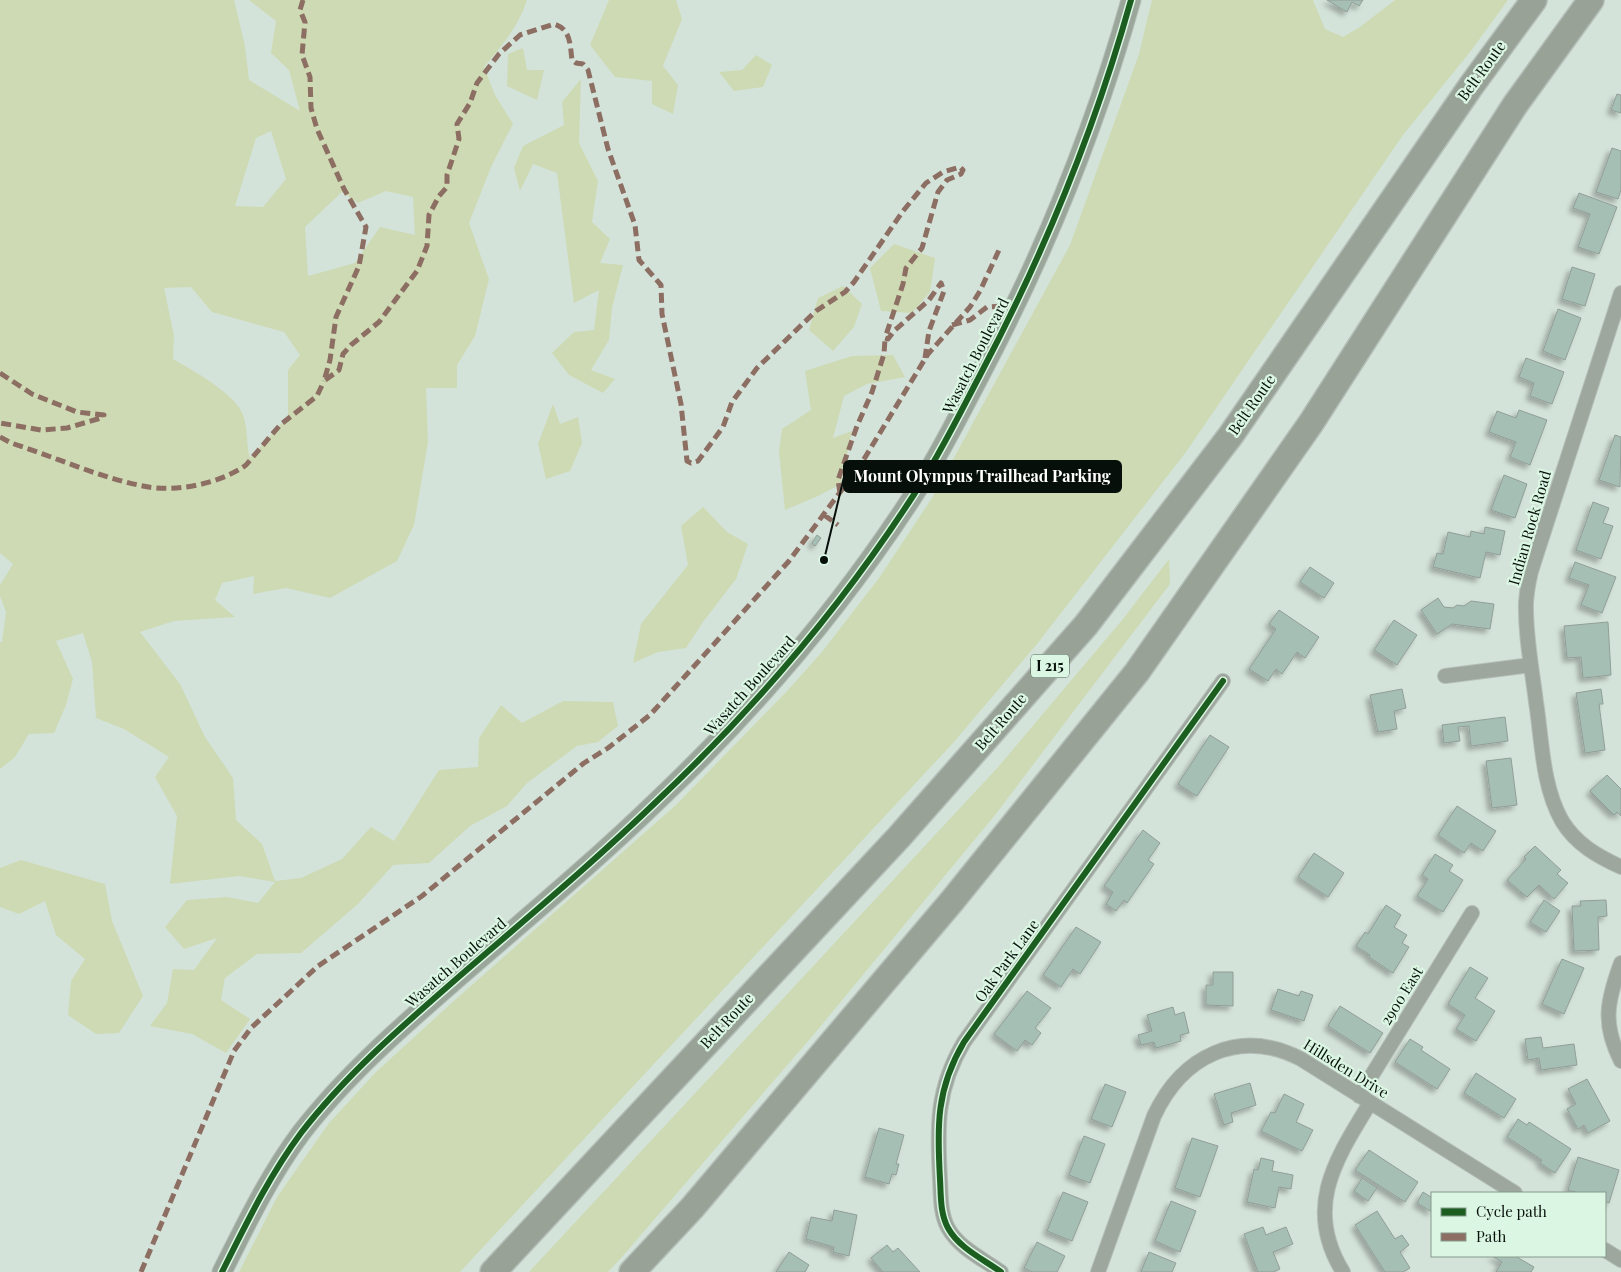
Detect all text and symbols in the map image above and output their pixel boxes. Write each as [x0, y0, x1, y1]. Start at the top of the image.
street label: Belt Route [1453, 36, 1510, 104]
street label: Wasatch Boulevard [937, 294, 1013, 418]
street label: Belt Route [1223, 370, 1279, 439]
callout: Mount Olympus Trailhead Parking [844, 461, 1121, 492]
text: Mount Olympus Trailhead Parking [854, 465, 1111, 486]
street label: Indian Rock Road [1503, 468, 1555, 587]
street label: Wasatch Boulevard [699, 631, 799, 740]
road number: I 215 [1031, 654, 1069, 678]
street label: Belt Route [970, 689, 1031, 754]
street label: Wasatch Boulevard [400, 913, 510, 1012]
street label: Oak Park Lane [969, 915, 1043, 1006]
street label: 2900 East [1375, 962, 1427, 1028]
street label: Belt Route [695, 988, 757, 1053]
street label: Hillsden Drive [1300, 1034, 1393, 1102]
legend [1431, 1192, 1606, 1257]
text: Cycle path [1476, 1201, 1547, 1221]
text: Path [1476, 1226, 1506, 1246]

